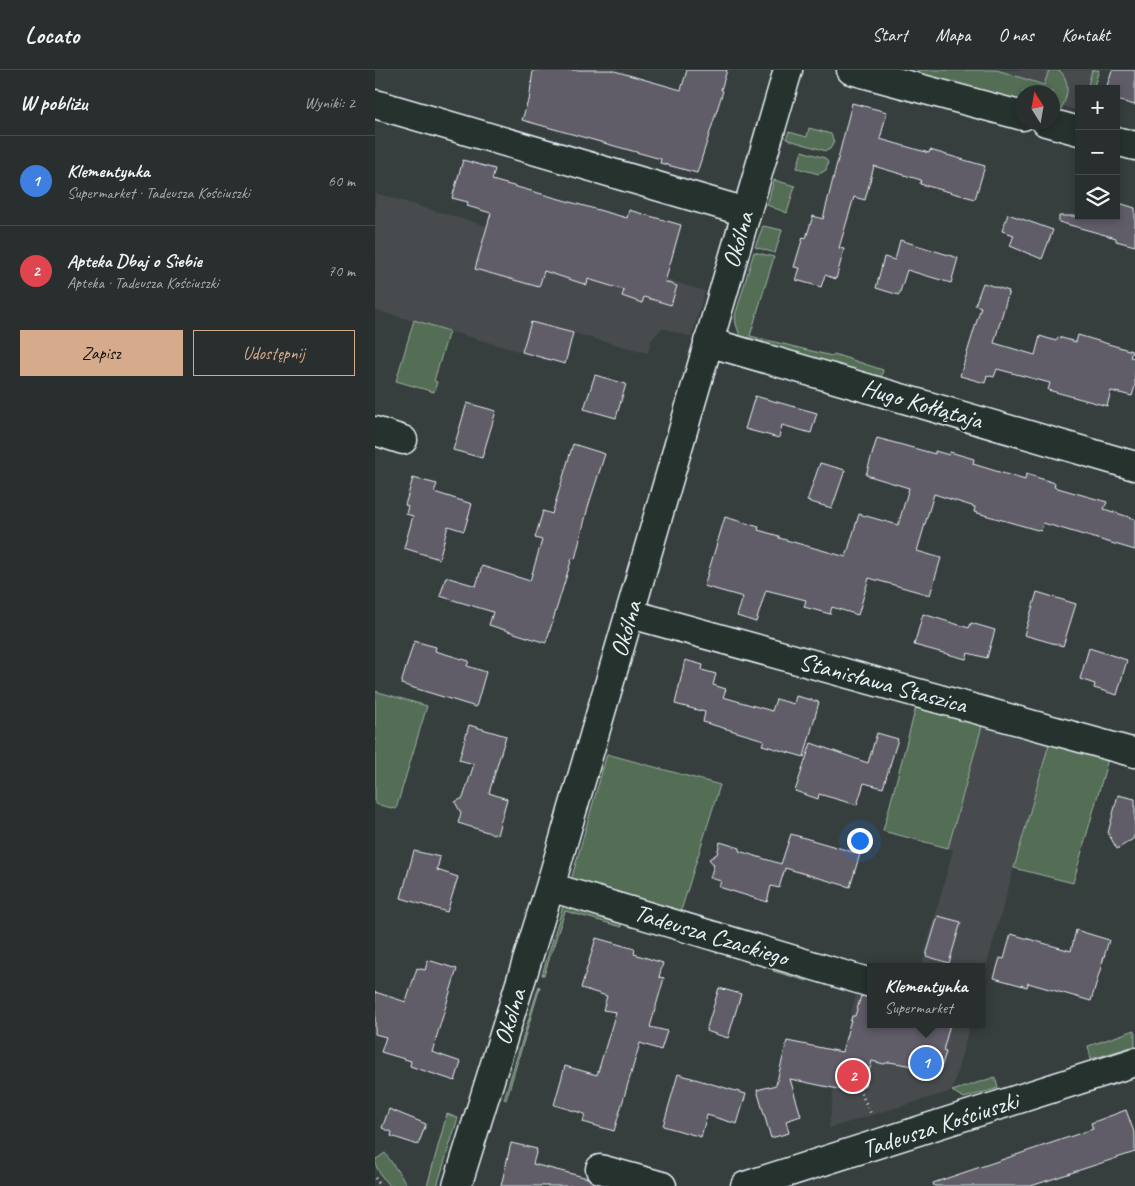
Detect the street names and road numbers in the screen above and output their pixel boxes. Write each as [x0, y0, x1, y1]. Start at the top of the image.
street label: Okólna [715, 206, 762, 272]
street label: Hugo Kołłątaja [858, 372, 988, 437]
street label: Okólna [603, 595, 650, 661]
street label: Stanisława Staszica [796, 645, 972, 721]
street label: Tadeusza Czackiego [630, 896, 795, 975]
street label: Okólna [486, 983, 534, 1049]
street label: Tadeusza Kościuszki [858, 1084, 1025, 1165]

